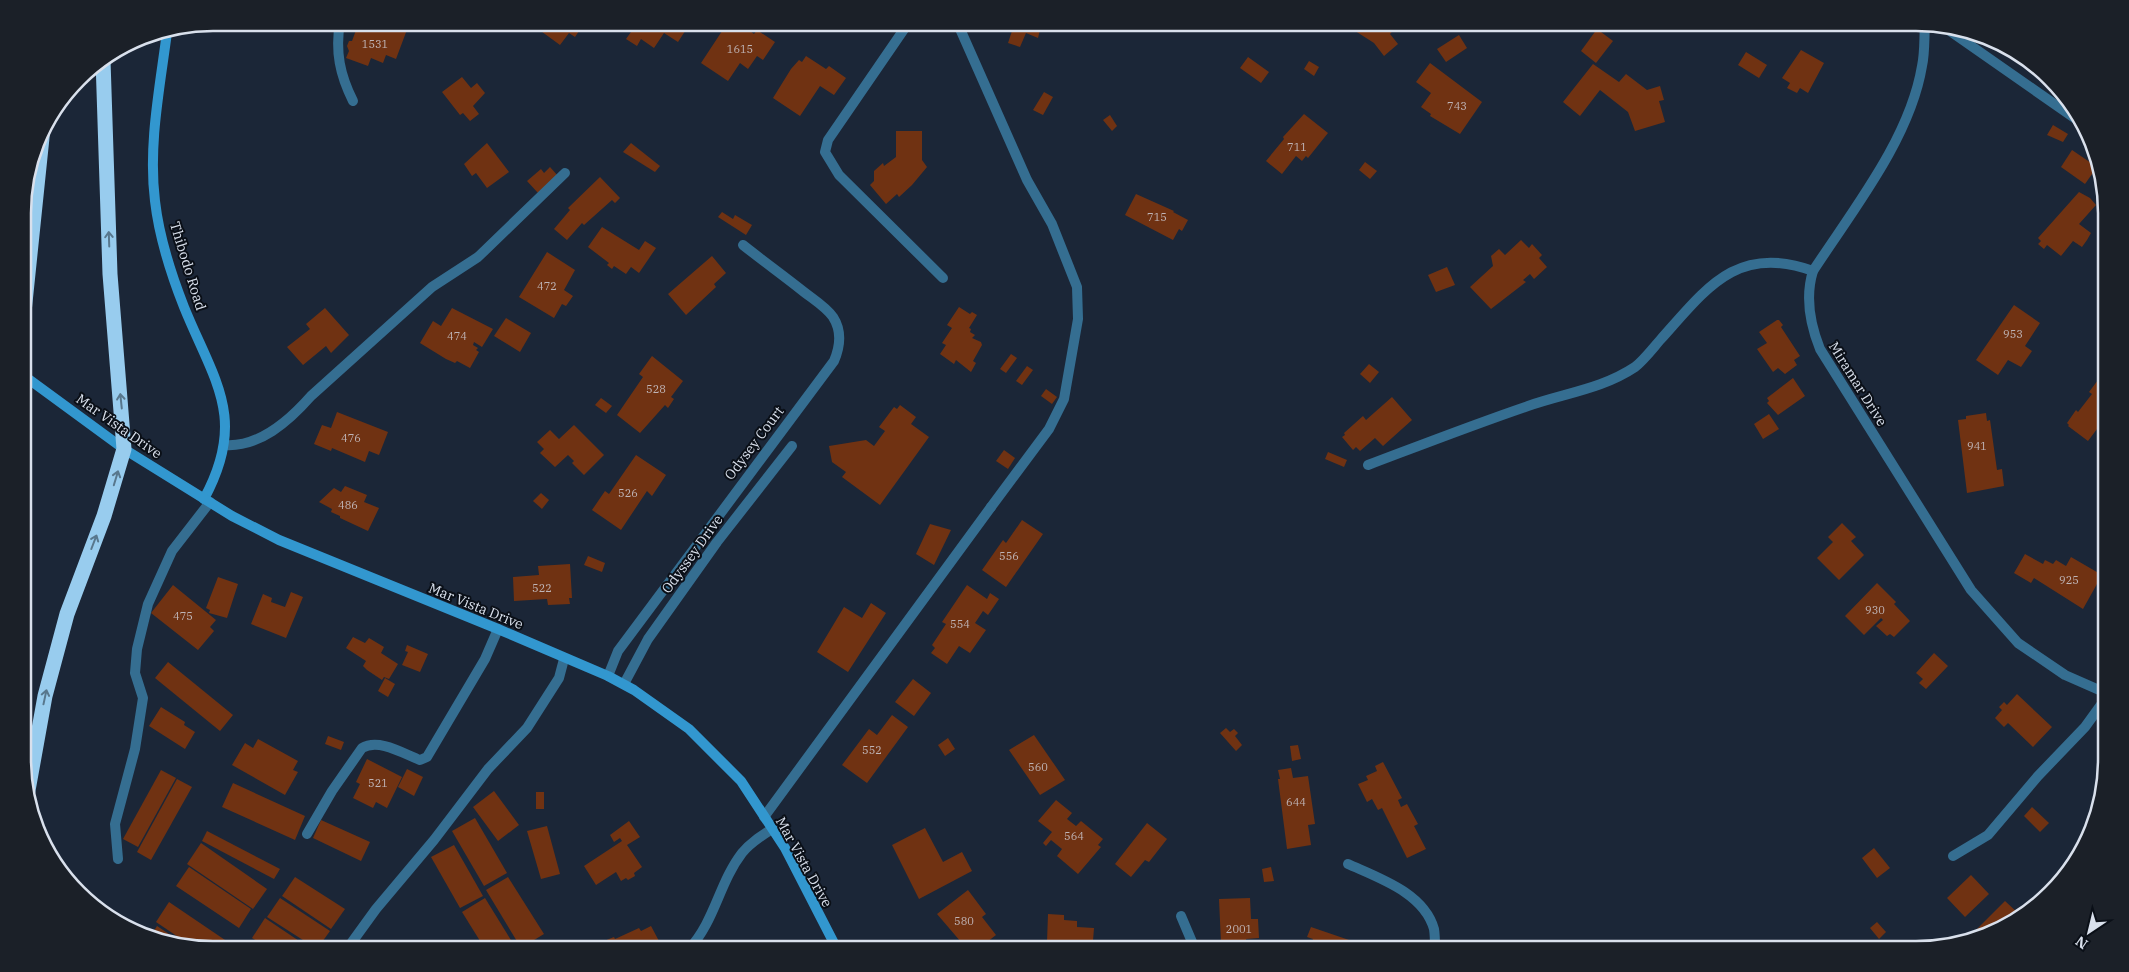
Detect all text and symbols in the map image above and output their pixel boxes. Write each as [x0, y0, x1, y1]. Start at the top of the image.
house number: 1531 [362, 37, 388, 51]
house number: 1615 [727, 42, 753, 56]
house number: 743 [1447, 99, 1467, 113]
house number: 711 [1287, 140, 1307, 154]
house number: 715 [1147, 210, 1167, 224]
street label: Thibodo Road [166, 219, 210, 313]
one-way arrow [104, 231, 113, 247]
house number: 472 [537, 279, 557, 293]
house number: 953 [2003, 327, 2023, 341]
house number: 474 [447, 329, 467, 343]
street label: Miramar Drive [1825, 338, 1891, 430]
house number: 528 [646, 382, 666, 396]
street label: Mar Vista Drive [73, 390, 165, 462]
one-way arrow [116, 393, 126, 409]
street label: Odysey Court [720, 403, 788, 483]
house number: 476 [341, 431, 361, 445]
house number: 941 [1967, 439, 1987, 453]
one-way arrow [111, 470, 121, 486]
house number: 526 [618, 486, 638, 500]
house number: 486 [338, 498, 358, 512]
street label: Odyssey Drive [657, 511, 727, 597]
one-way arrow [90, 535, 99, 550]
house number: 556 [999, 549, 1019, 563]
house number: 925 [2059, 573, 2079, 587]
street label: Mar Vista Drive [426, 579, 526, 633]
house number: 522 [532, 581, 552, 595]
house number: 930 [1865, 603, 1885, 617]
house number: 475 [173, 609, 193, 623]
house number: 554 [950, 617, 970, 631]
one-way arrow [41, 689, 51, 705]
house number: 552 [862, 743, 882, 757]
house number: 560 [1028, 760, 1048, 774]
house number: 521 [368, 776, 388, 790]
house number: 644 [1286, 795, 1306, 809]
street label: Mar Vista Drive [772, 814, 836, 910]
house number: 564 [1064, 829, 1084, 843]
north arrow [2064, 907, 2114, 957]
house number: 580 [954, 914, 974, 928]
house number: 2001 [1226, 922, 1252, 936]
text: N [2072, 932, 2091, 953]

